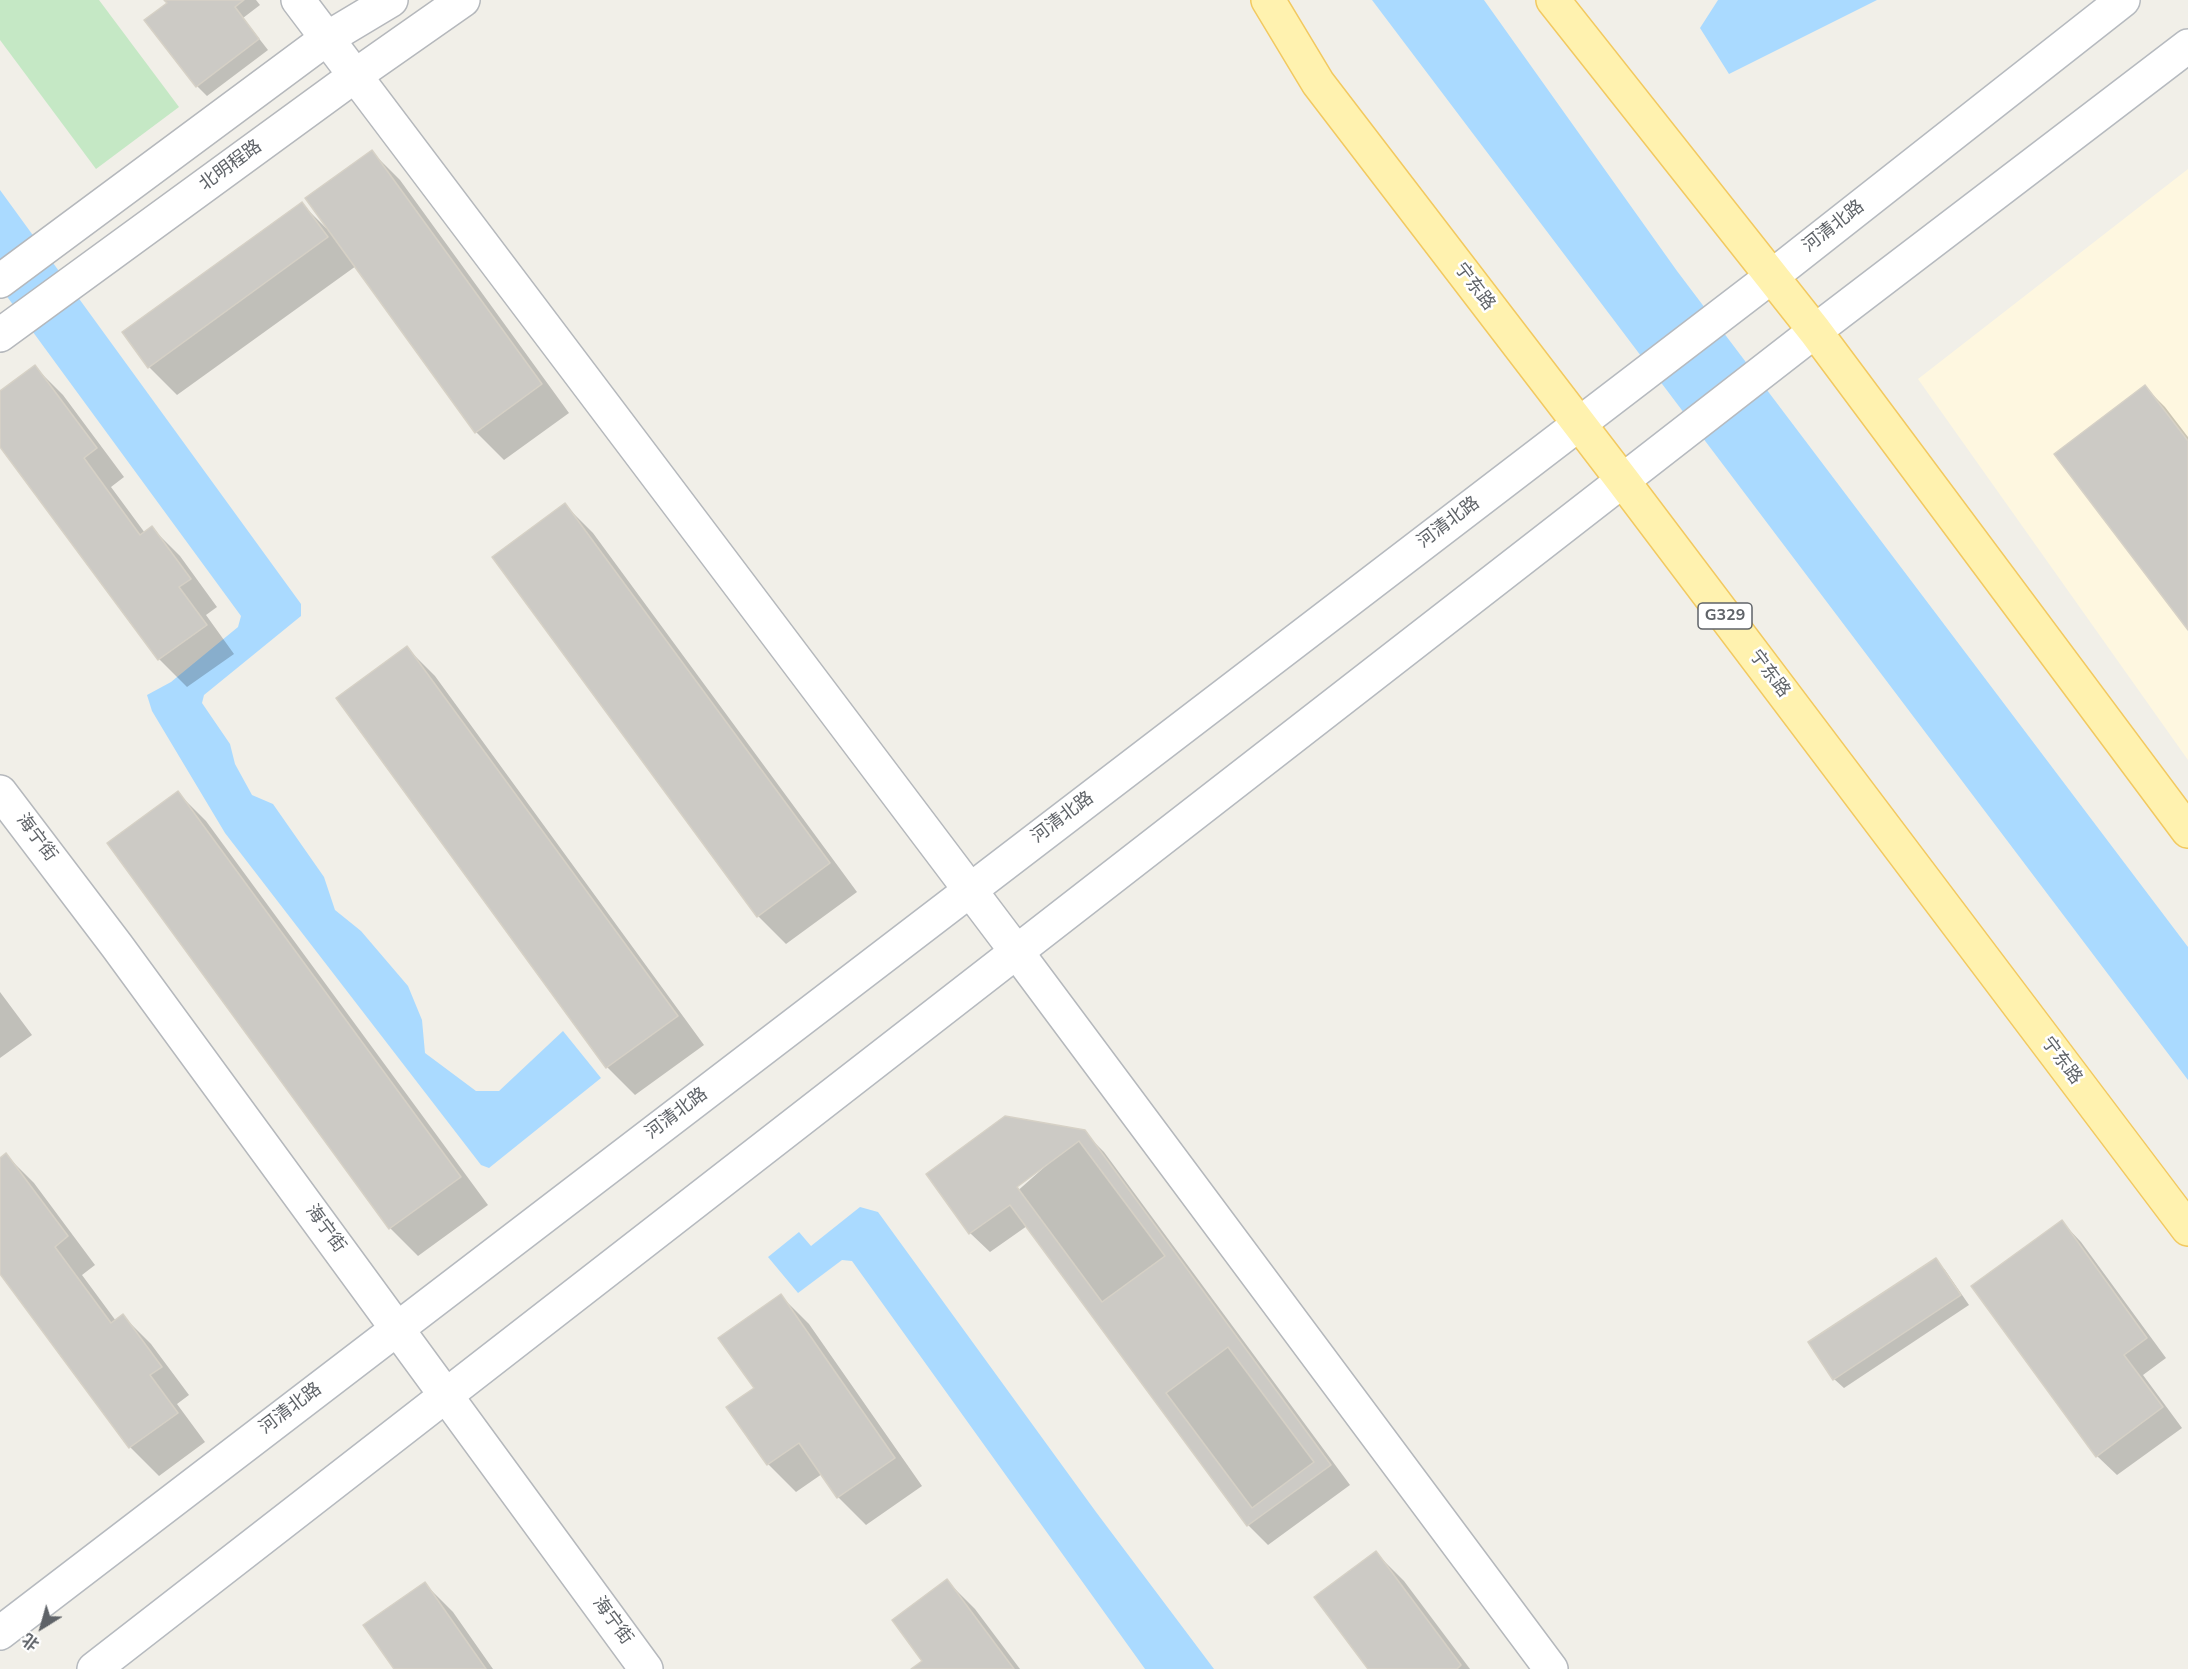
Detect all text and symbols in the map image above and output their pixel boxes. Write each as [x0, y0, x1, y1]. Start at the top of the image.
street label: 北明程路 [196, 136, 266, 196]
street label: 河清北路 [1799, 196, 1869, 258]
street label: 宁东路 [1449, 259, 1499, 315]
street label: 河清北路 [1414, 493, 1484, 553]
road number: G329 [1698, 603, 1752, 629]
street label: 宁东路 [1744, 646, 1794, 702]
street label: 河清北路 [1028, 788, 1098, 848]
street label: 海宁街 [11, 810, 61, 866]
street label: 宁东路 [2036, 1033, 2086, 1089]
street label: 河清北路 [642, 1084, 712, 1144]
street label: 海宁街 [300, 1201, 350, 1257]
street label: 河清北路 [256, 1379, 326, 1439]
street label: 海宁街 [587, 1593, 637, 1649]
north arrow [12, 1597, 72, 1657]
text: 北 [18, 1628, 44, 1655]

